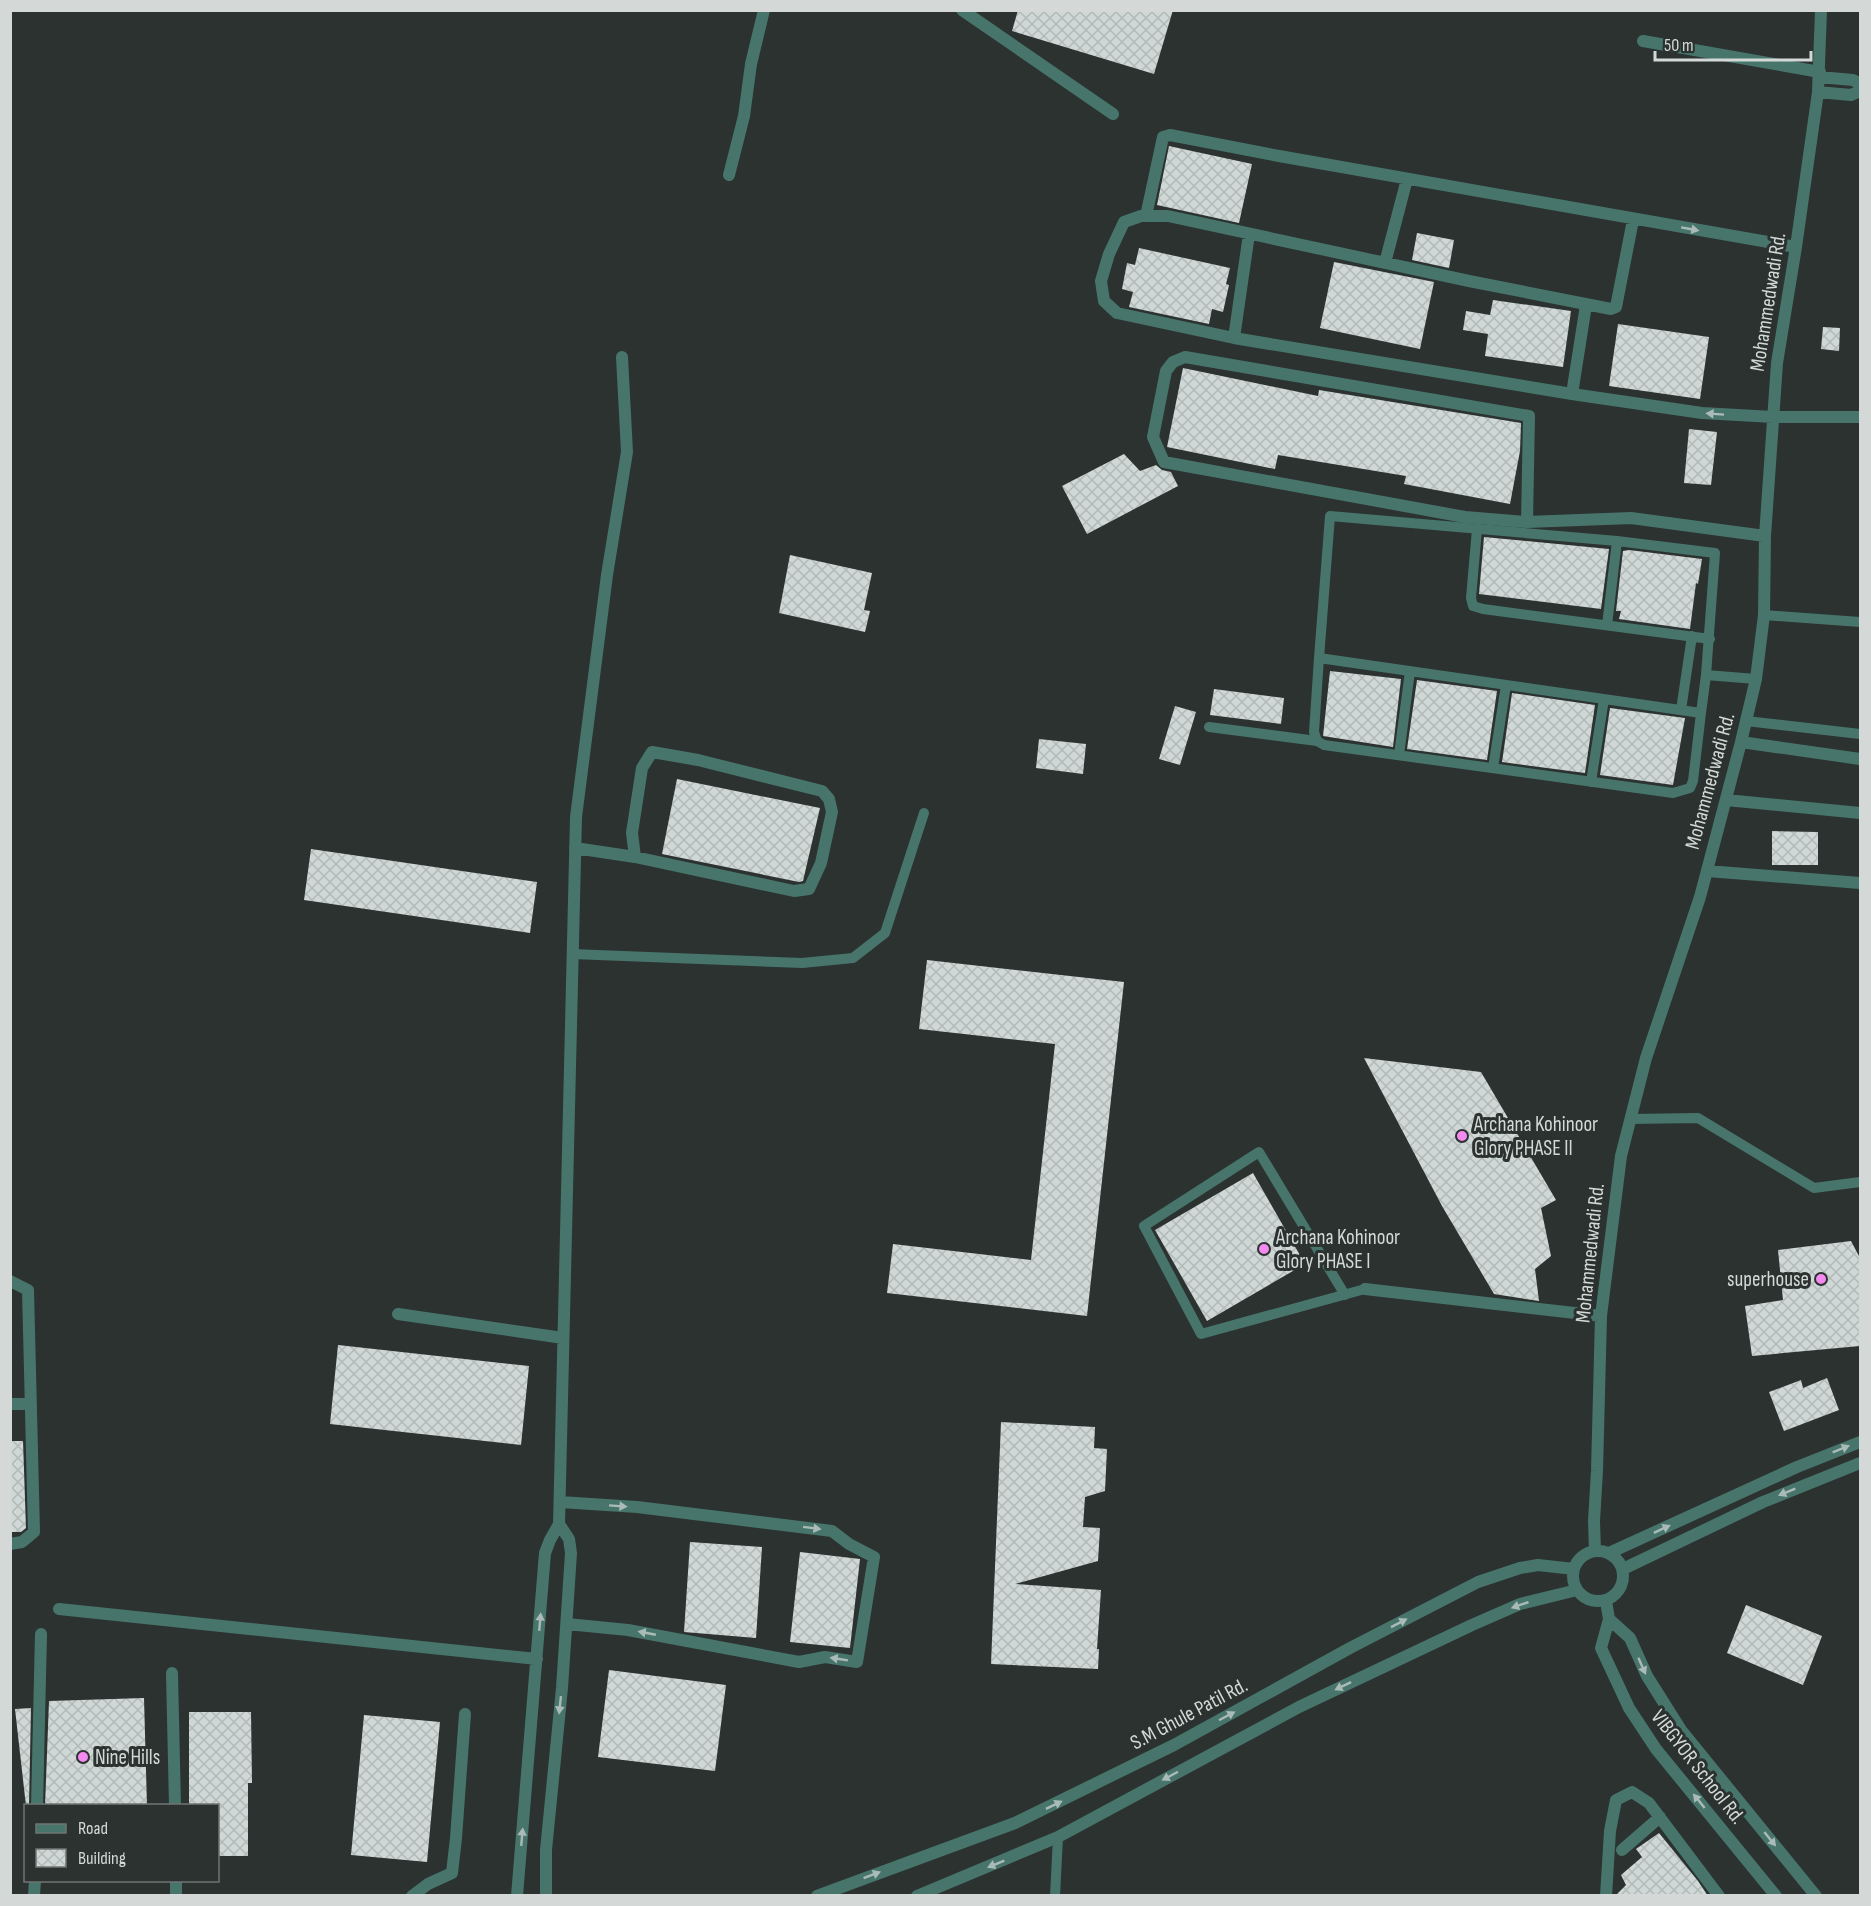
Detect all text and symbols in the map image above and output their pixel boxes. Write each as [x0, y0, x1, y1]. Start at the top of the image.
scale bar [1655, 24, 1811, 62]
text: 50 m [1664, 35, 1694, 56]
one-way arrow [1681, 225, 1700, 234]
street label: Mohammedwadi Rd. [1745, 231, 1791, 373]
one-way arrow [1705, 409, 1724, 419]
street label: Mohammedwadi Rd. [1680, 710, 1740, 852]
place label: Archana Kohinoor Glory PHASE II [1473, 1112, 1598, 1161]
marker: Archana Kohinoor Glory PHASE II [1455, 1129, 1469, 1143]
street label: Mohammedwadi Rd. [1570, 1182, 1610, 1324]
place label: Archana Kohinoor Glory PHASE I [1275, 1225, 1400, 1274]
marker: Archana Kohinoor Glory PHASE I [1257, 1242, 1271, 1256]
place label: superhouse [1727, 1267, 1809, 1292]
marker: superhouse [1814, 1272, 1828, 1286]
one-way arrow [1832, 1444, 1850, 1454]
one-way arrow [1777, 1487, 1795, 1497]
one-way arrow [609, 1501, 628, 1511]
one-way arrow [802, 1524, 821, 1533]
one-way arrow [1654, 1524, 1671, 1533]
one-way arrow [1511, 1600, 1529, 1610]
one-way arrow [535, 1612, 545, 1631]
one-way arrow [1390, 1619, 1407, 1628]
one-way arrow [637, 1628, 656, 1637]
one-way arrow [829, 1655, 848, 1664]
one-way arrow [1637, 1657, 1647, 1675]
street label: S.M Ghule Patil Rd. [1126, 1673, 1252, 1755]
one-way arrow [1335, 1682, 1352, 1691]
one-way arrow [556, 1696, 565, 1715]
street label: VIBGYOR School Rd. [1646, 1705, 1750, 1829]
one-way arrow [1219, 1711, 1236, 1721]
place label: Nine Hills [95, 1745, 160, 1770]
marker: Nine Hills [76, 1750, 90, 1764]
one-way arrow [1162, 1771, 1179, 1781]
one-way arrow [1693, 1794, 1705, 1809]
one-way arrow [1045, 1800, 1062, 1810]
legend [24, 1804, 219, 1882]
text: Road [78, 1818, 108, 1839]
one-way arrow [517, 1828, 527, 1847]
one-way arrow [1763, 1831, 1776, 1847]
text: Building [78, 1848, 126, 1869]
one-way arrow [987, 1859, 1005, 1869]
one-way arrow [863, 1870, 881, 1879]

